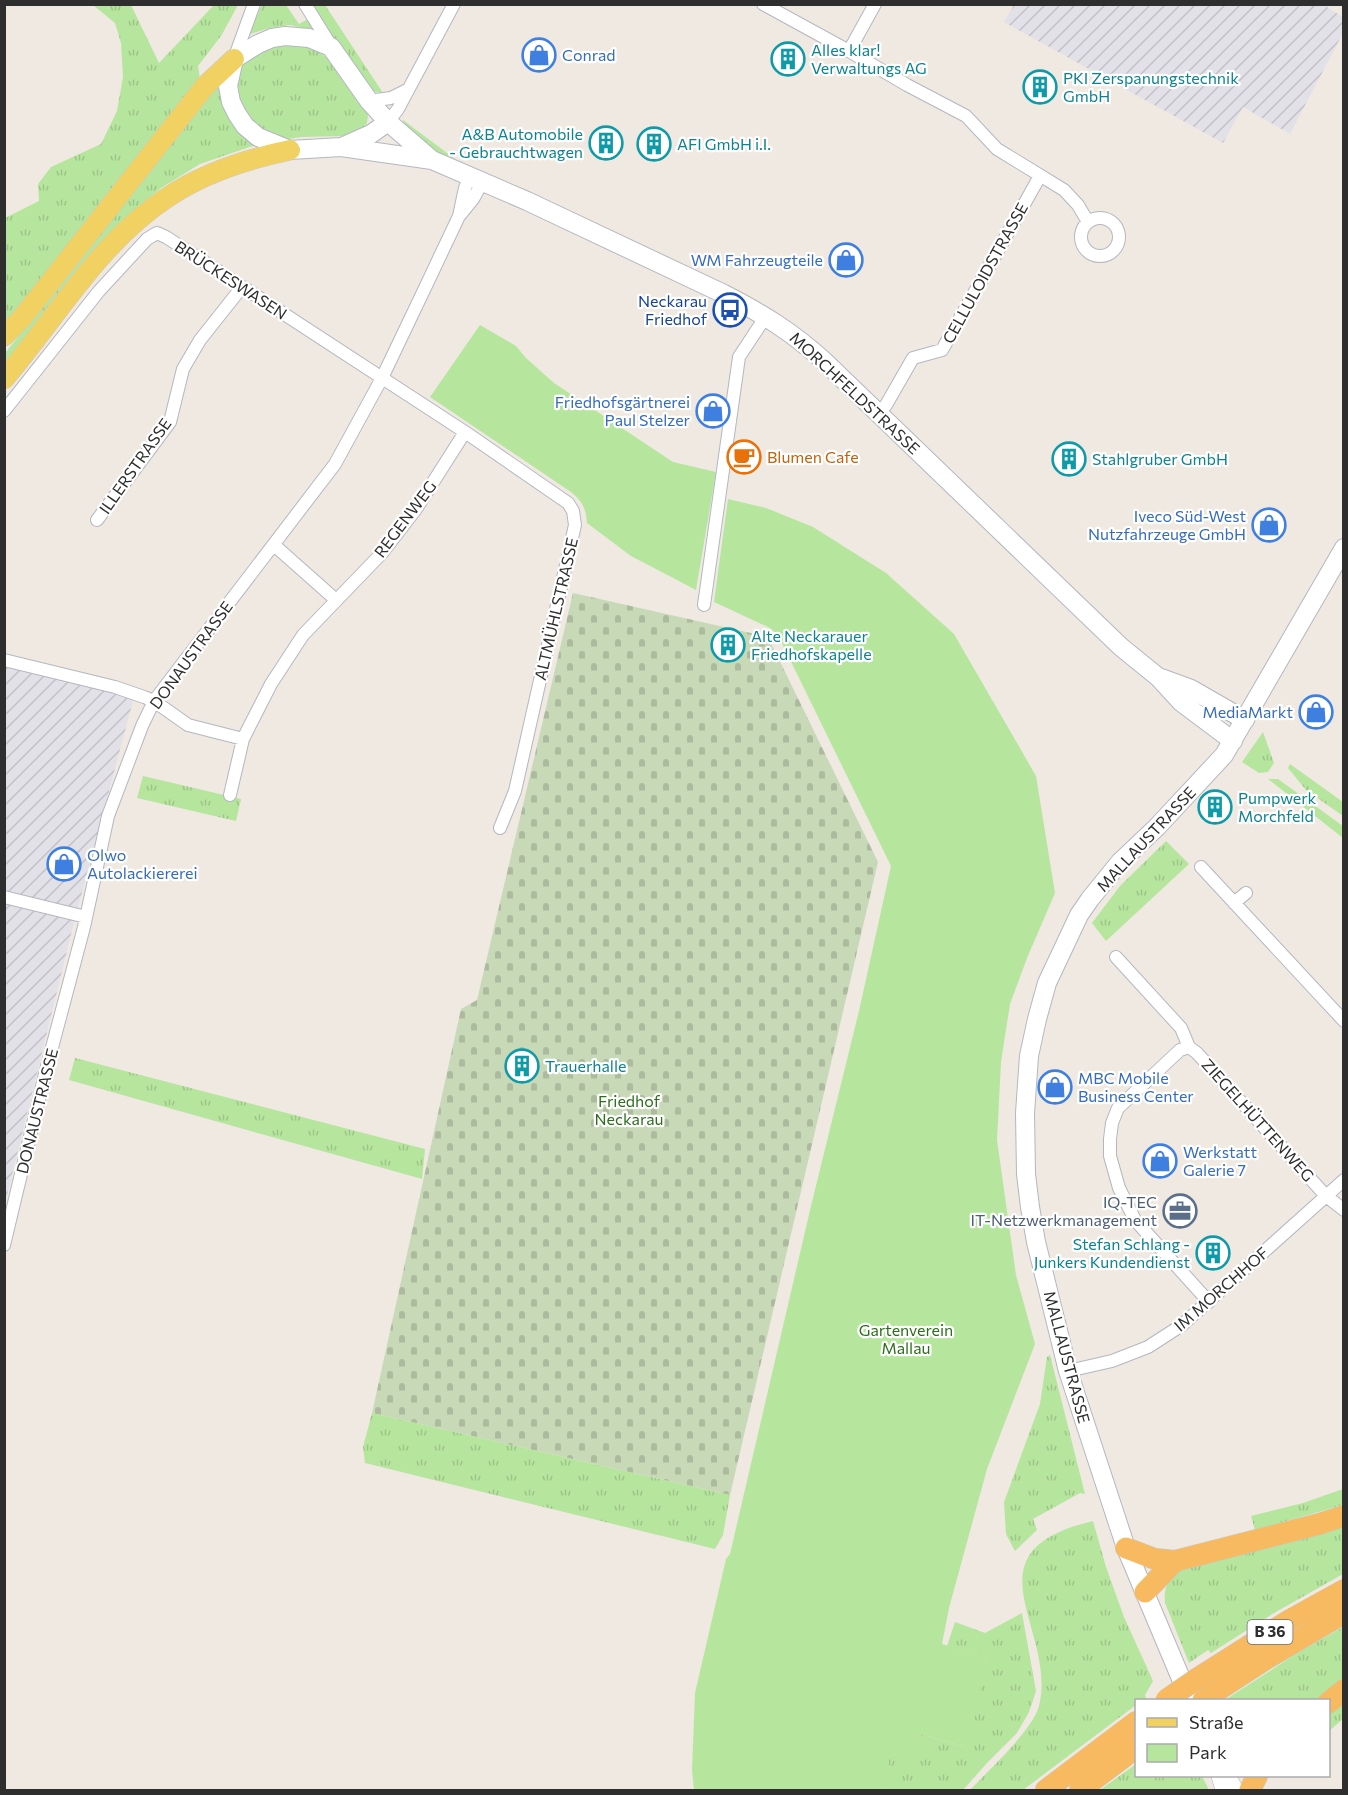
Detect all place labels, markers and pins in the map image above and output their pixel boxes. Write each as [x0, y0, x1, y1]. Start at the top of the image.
shop icon: Conrad [521, 37, 557, 73]
place label: Alles klar! Verwaltungs AG [811, 40, 927, 77]
building icon: Alles klar! Verwaltungs AG [770, 41, 806, 77]
place label: Conrad [562, 45, 616, 64]
place label: PKI Zerspanungstechnik GmbH [1063, 68, 1239, 105]
building icon: PKI Zerspanungstechnik GmbH [1022, 69, 1058, 105]
place label: A&B Automobile - Gebrauchtwagen [449, 124, 583, 161]
building icon: A&B Automobile - Gebrauchtwagen [588, 125, 624, 161]
building icon: AFI GmbH i.I. [636, 126, 672, 162]
place label: AFI GmbH i.I. [677, 134, 771, 153]
shop icon: WM Fahrzeugteile [828, 242, 864, 278]
place label: WM Fahrzeugteile [691, 250, 823, 269]
place label: Neckarau Friedhof [638, 291, 708, 328]
bus stop icon: Neckarau Friedhof [712, 292, 748, 328]
place label: Friedhofsgärtnerei Paul Stelzer [555, 392, 691, 429]
shop icon: Friedhofsgärtnerei Paul Stelzer [695, 393, 731, 429]
cafe icon: Blumen Cafe [726, 439, 762, 475]
building icon: Stahlgruber GmbH [1051, 441, 1087, 477]
place label: Blumen Cafe [767, 447, 859, 466]
place label: Stahlgruber GmbH [1092, 449, 1228, 468]
place label: Iveco Süd-West Nutzfahrzeuge GmbH [1088, 506, 1246, 543]
shop icon: Iveco Süd-West Nutzfahrzeuge GmbH [1251, 507, 1287, 543]
place label: Alte Neckarauer Friedhofskapelle [751, 626, 872, 663]
building icon: Alte Neckarauer Friedhofskapelle [710, 627, 746, 663]
shop icon: MediaMarkt [1298, 694, 1334, 730]
place label: MediaMarkt [1202, 702, 1293, 721]
place label: Pumpwerk Morchfeld [1238, 788, 1317, 825]
building icon: Pumpwerk Morchfeld [1197, 789, 1233, 825]
place label: Olwo Autolackiererei [87, 845, 198, 882]
shop icon: Olwo Autolackiererei [46, 846, 82, 882]
building icon: Trauerhalle [504, 1048, 540, 1084]
place label: Trauerhalle [545, 1056, 626, 1075]
place label: MBC Mobile Business Center [1078, 1068, 1194, 1105]
shop icon: MBC Mobile Business Center [1037, 1069, 1073, 1105]
place label: Werkstatt Galerie 7 [1183, 1142, 1257, 1179]
shop icon: Werkstatt Galerie 7 [1142, 1143, 1178, 1179]
place label: IQ-TEC IT-Netzwerkmanagement [971, 1192, 1157, 1229]
office icon: IQ-TEC IT-Netzwerkmanagement [1162, 1193, 1198, 1229]
place label: Stefan Schlang - Junkers Kundendienst [1034, 1234, 1190, 1271]
building icon: Stefan Schlang - Junkers Kundendienst [1195, 1235, 1231, 1271]

